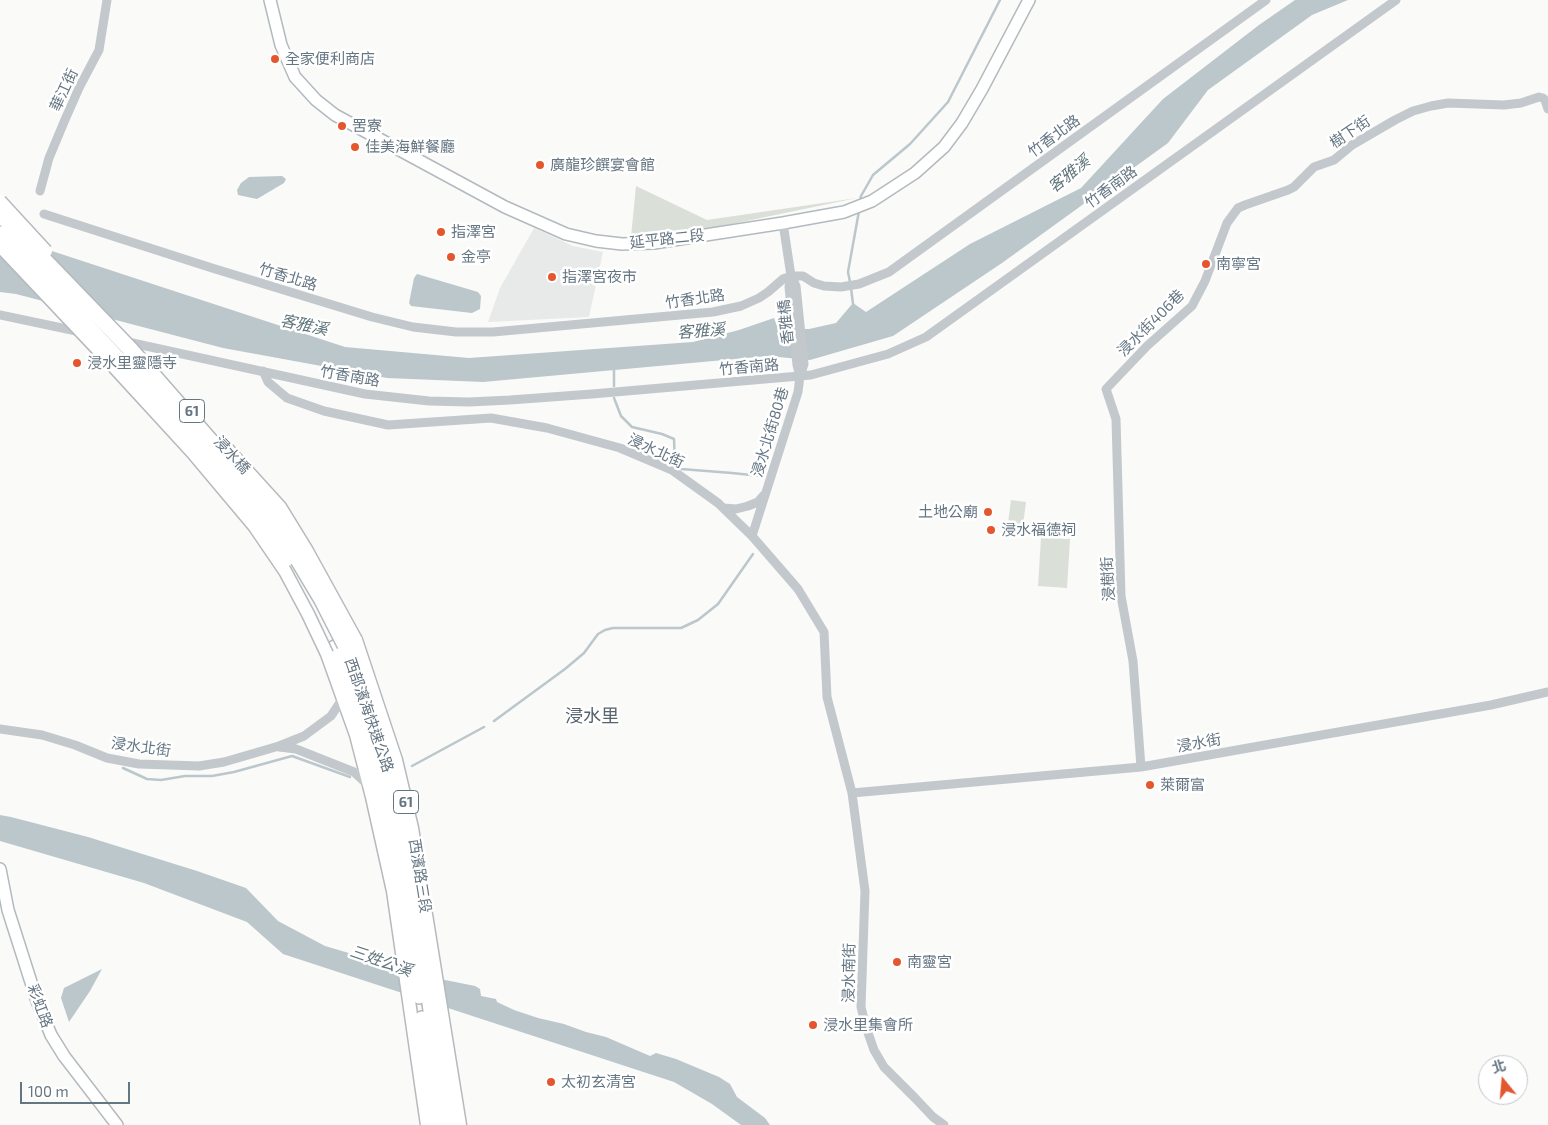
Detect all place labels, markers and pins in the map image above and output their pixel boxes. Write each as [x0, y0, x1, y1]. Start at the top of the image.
place label: 全家便利商店 [285, 50, 375, 68]
marker: 全家便利商店 [269, 53, 281, 65]
place label: 罟寮 [352, 117, 382, 135]
marker: 罟寮 [336, 120, 348, 132]
place label: 佳美海鮮餐廳 [365, 138, 455, 156]
marker: 佳美海鮮餐廳 [349, 141, 361, 153]
place label: 廣龍珍饌宴會館 [550, 156, 655, 174]
marker: 廣龍珍饌宴會館 [534, 159, 546, 171]
place label: 指澤宮 [451, 223, 496, 241]
marker: 指澤宮 [435, 226, 447, 238]
place label: 金亭 [461, 248, 491, 266]
marker: 金亭 [445, 251, 457, 263]
place label: 南寧宮 [1216, 255, 1261, 273]
marker: 南寧宮 [1200, 258, 1212, 270]
place label: 指澤宮夜市 [562, 268, 637, 286]
marker: 指澤宮夜市 [546, 271, 558, 283]
place label: 浸水里靈隱寺 [87, 354, 177, 372]
marker: 浸水里靈隱寺 [71, 357, 83, 369]
place label: 土地公廟 [918, 503, 978, 521]
marker: 土地公廟 [982, 506, 994, 518]
place label: 浸水福德祠 [1001, 521, 1076, 539]
marker: 浸水福德祠 [985, 524, 997, 536]
place label: 萊爾富 [1160, 776, 1205, 794]
marker: 萊爾富 [1144, 779, 1156, 791]
place label: 南靈宮 [907, 953, 952, 971]
marker: 南靈宮 [891, 956, 903, 968]
place label: 浸水里集會所 [823, 1016, 913, 1034]
marker: 浸水里集會所 [807, 1019, 819, 1031]
place label: 太初玄清宮 [561, 1073, 636, 1091]
marker: 太初玄清宮 [545, 1076, 557, 1088]

